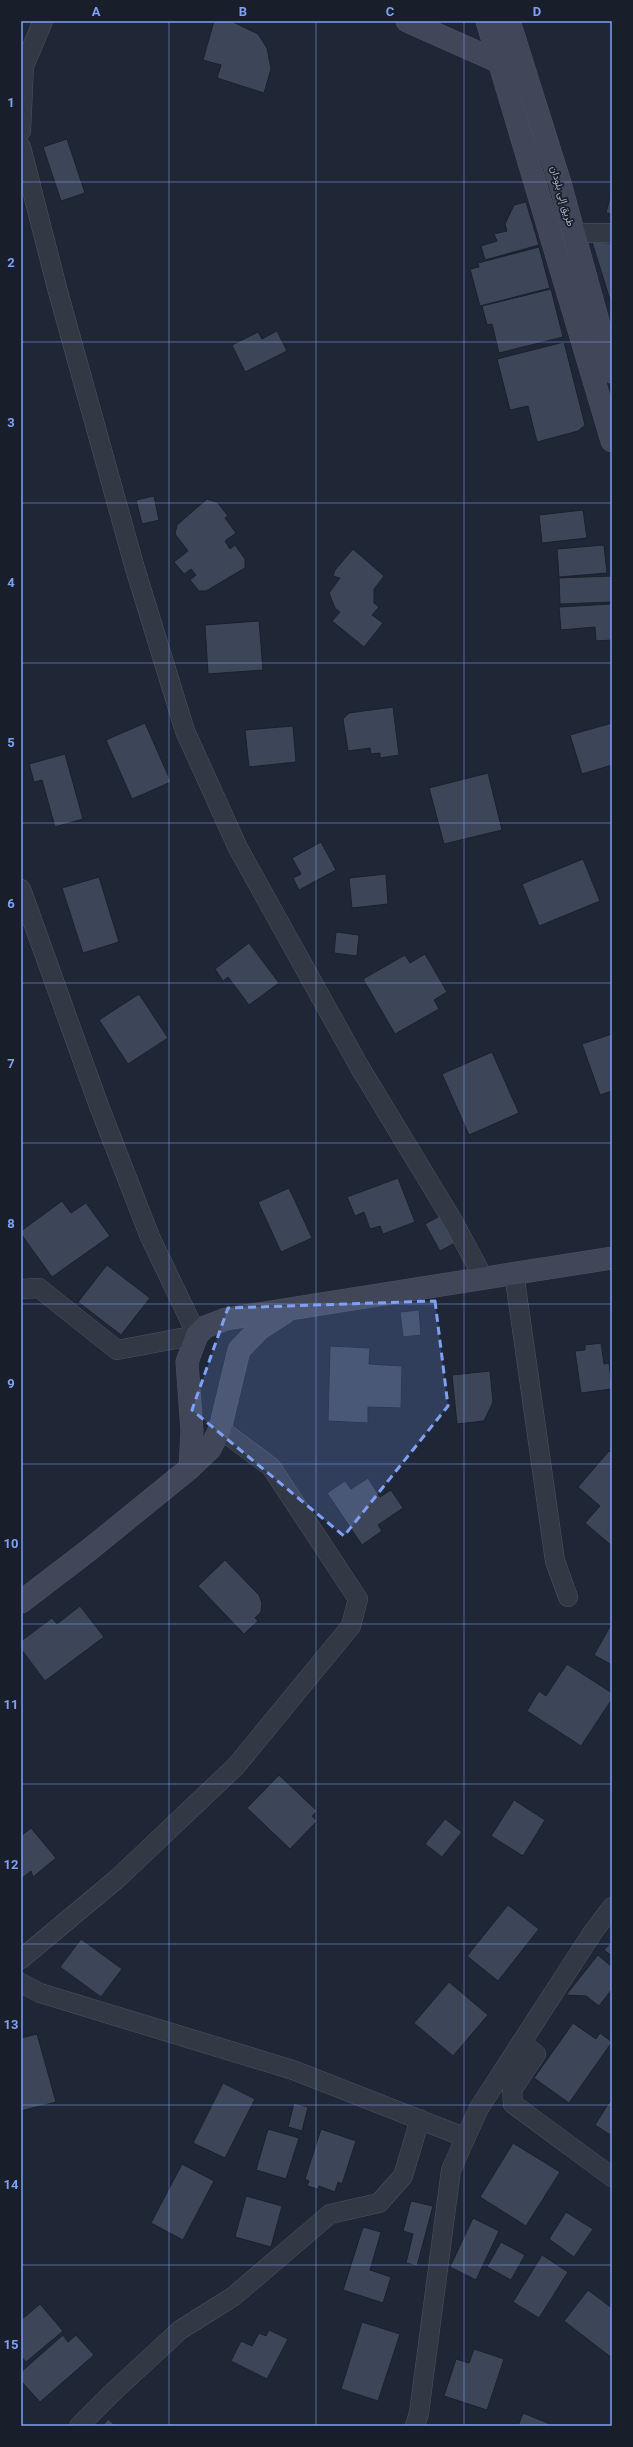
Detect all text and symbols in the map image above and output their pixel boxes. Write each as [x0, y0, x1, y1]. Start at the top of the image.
text: A [92, 4, 101, 19]
text: B [239, 4, 247, 19]
text: C [386, 4, 395, 19]
text: D [533, 4, 541, 19]
text: 1 [7, 95, 15, 110]
street label: طريق إلى بلودان [548, 165, 577, 228]
text: 2 [7, 255, 15, 270]
text: 3 [7, 415, 15, 430]
text: 4 [7, 575, 15, 590]
text: 5 [7, 735, 15, 750]
text: 6 [7, 896, 15, 911]
text: 7 [7, 1056, 15, 1071]
text: 8 [7, 1216, 15, 1231]
text: 9 [7, 1376, 15, 1391]
text: 10 [4, 1536, 18, 1551]
text: 11 [4, 1697, 18, 1712]
text: 12 [4, 1857, 18, 1872]
text: 13 [4, 2017, 18, 2032]
text: 14 [4, 2177, 19, 2192]
text: 15 [4, 2337, 18, 2352]

